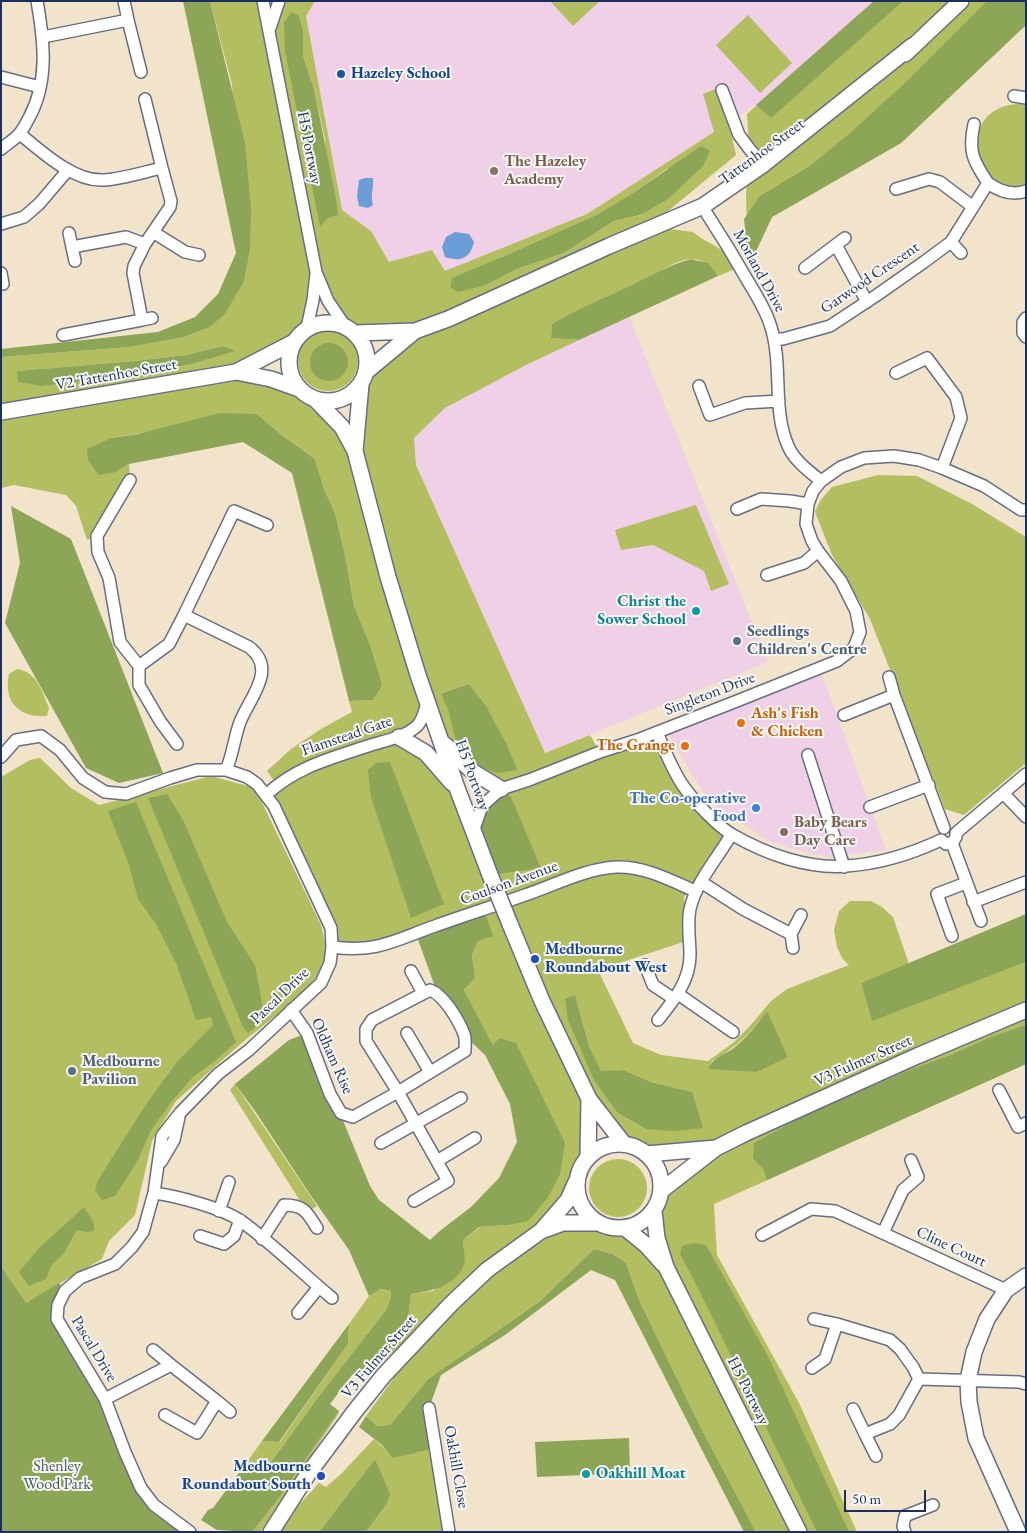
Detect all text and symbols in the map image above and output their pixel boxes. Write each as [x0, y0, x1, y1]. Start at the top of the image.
place label: Hazeley School [351, 64, 451, 84]
marker: Hazeley School [335, 68, 347, 80]
street label: H5 Portway [293, 110, 325, 186]
street label: Tattenhoe Street [716, 115, 808, 189]
place label: The Hazeley Academy [504, 152, 586, 190]
marker: The Hazeley Academy [488, 165, 500, 177]
street label: Morland Drive [728, 226, 790, 316]
street label: Garwood Crescent [817, 238, 923, 318]
street label: V2 Tattenhoe Street [54, 355, 178, 395]
place label: Christ the Sower School [597, 592, 686, 630]
marker: Christ the Sower School [690, 605, 702, 617]
place label: Seedlings Children's Centre [747, 622, 867, 660]
marker: Seedlings Children's Centre [731, 635, 743, 647]
street label: Singleton Drive [662, 668, 758, 720]
place label: Ash's Fish & Chicken [751, 704, 823, 742]
street label: Flamstead Gate [299, 712, 395, 760]
marker: Ash's Fish & Chicken [735, 717, 747, 729]
place label: The Grange [596, 736, 675, 756]
street label: H5 Portway [450, 737, 494, 813]
marker: The Grange [679, 740, 691, 752]
place label: The Co-operative Food [629, 789, 746, 827]
marker: The Co-operative Food [750, 802, 762, 814]
place label: Baby Bears Day Care [794, 813, 867, 851]
marker: Baby Bears Day Care [778, 826, 790, 838]
street label: Coulson Avenue [458, 857, 560, 909]
place label: Medbourne Roundabout West [545, 940, 667, 978]
marker: Medbourne Roundabout West [529, 953, 541, 965]
street label: Pascal Drive [247, 964, 313, 1028]
street label: Oldham Rise [307, 1015, 357, 1097]
street label: V3 Fulmer Street [811, 1031, 915, 1091]
place label: Medbourne Pavilion [82, 1052, 160, 1090]
marker: Medbourne Pavilion [66, 1065, 78, 1077]
street label: Cline Court [913, 1222, 989, 1272]
street label: V3 Fulmer Street [337, 1311, 421, 1403]
street label: Pascal Drive [67, 1313, 121, 1385]
street label: H5 Portway [723, 1354, 773, 1428]
street label: Oakhill Close [439, 1424, 473, 1510]
park label: Shenley Wood Park [23, 1457, 91, 1495]
place label: Medbourne Roundabout South [182, 1457, 311, 1495]
place label: Oakhill Moat [596, 1464, 686, 1484]
marker: Oakhill Moat [580, 1468, 592, 1480]
marker: Medbourne Roundabout South [315, 1470, 327, 1482]
scale bar [847, 1480, 930, 1512]
text: 50 m [852, 1489, 881, 1508]

